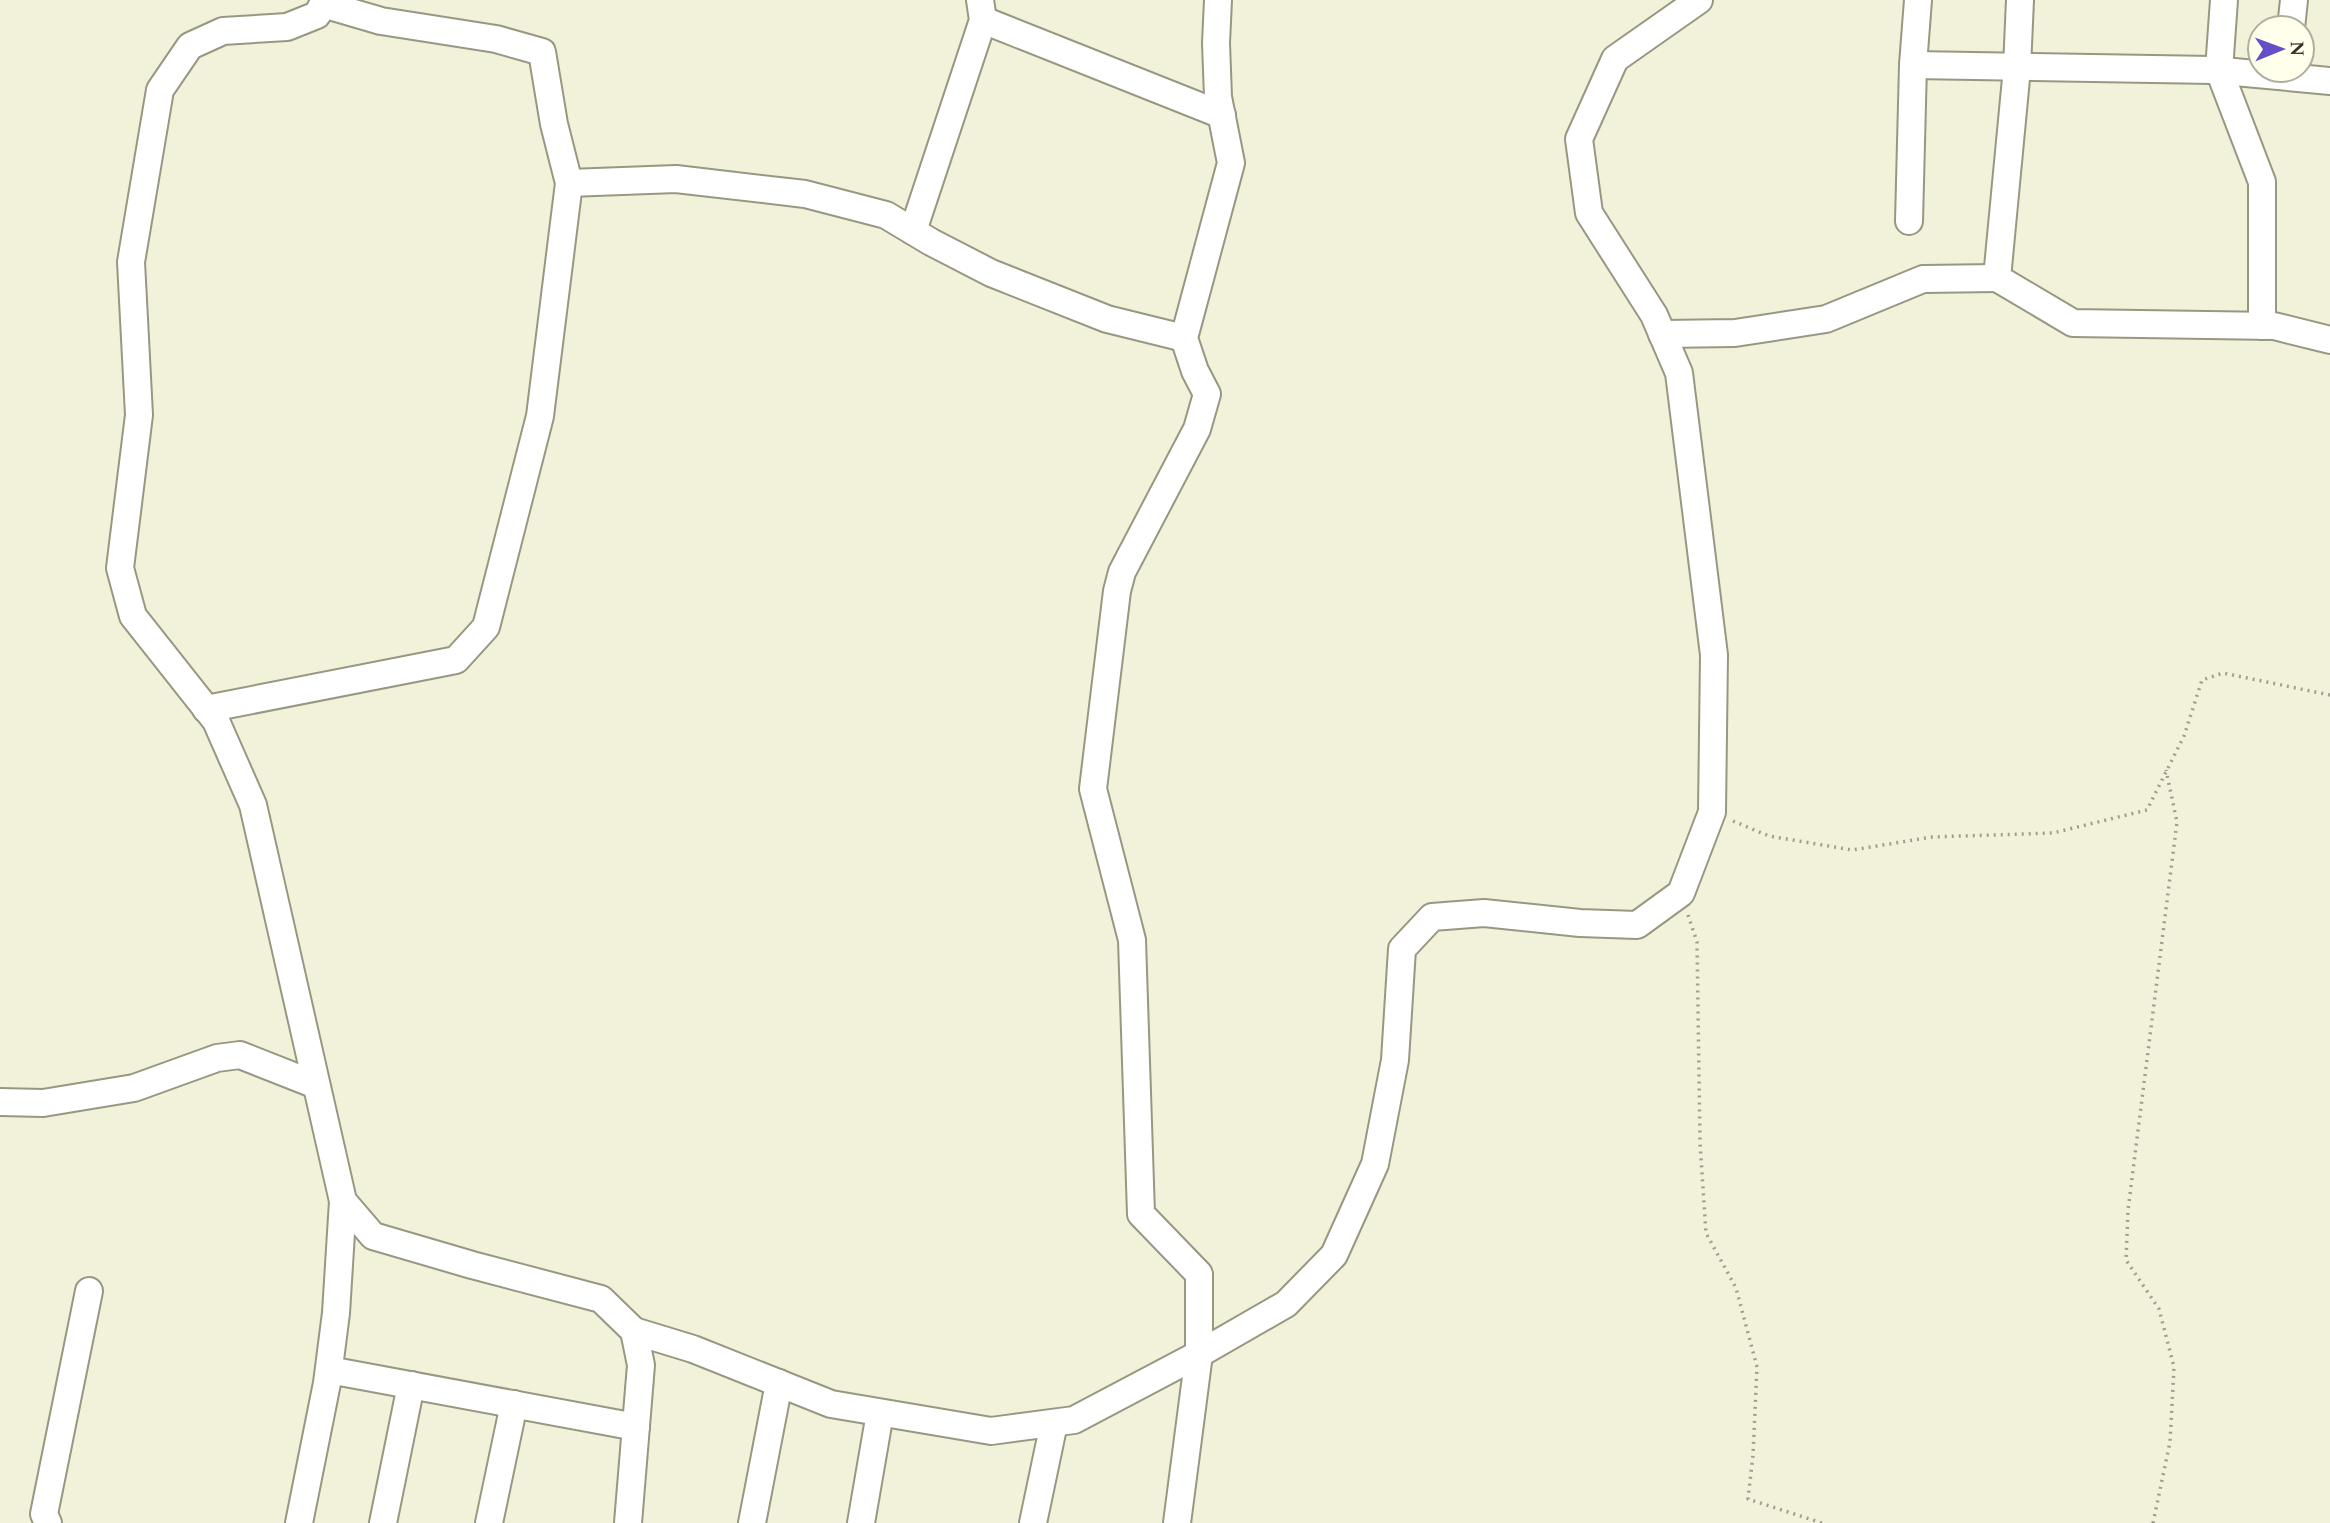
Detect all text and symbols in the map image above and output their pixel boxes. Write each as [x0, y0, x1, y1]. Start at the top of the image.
north arrow [2246, 14, 2316, 84]
text: N [2282, 41, 2311, 57]

